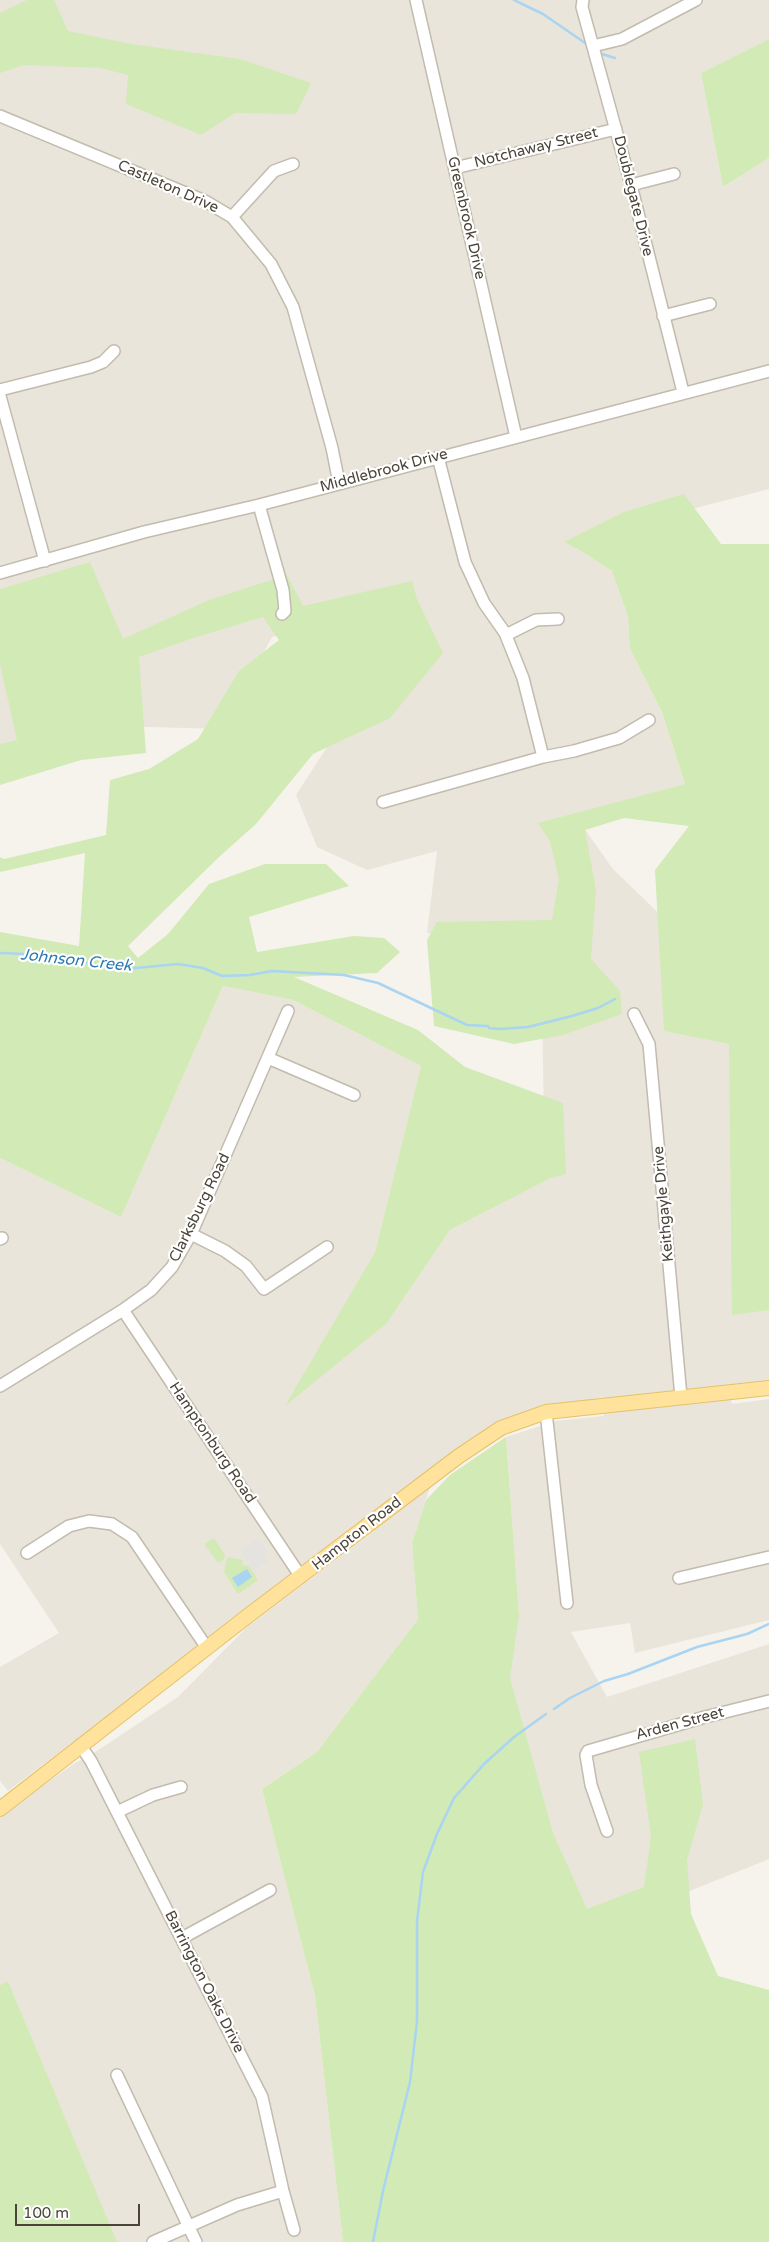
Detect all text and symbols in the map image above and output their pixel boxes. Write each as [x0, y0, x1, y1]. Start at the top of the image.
street label: Notchaway Street [472, 124, 600, 172]
street label: Doublegate Drive [609, 134, 657, 258]
street label: Greenbrook Drive [443, 155, 489, 281]
street label: Castleton Drive [115, 157, 221, 217]
street label: Middlebrook Drive [318, 445, 450, 497]
water label: Johnson Creek [19, 946, 133, 976]
street label: Keithgayle Drive [650, 1145, 678, 1263]
street label: Clarksburg Road [166, 1151, 234, 1265]
street label: Hamptonburg Road [165, 1379, 259, 1507]
street label: Hampton Road [309, 1494, 405, 1574]
street label: Arden Street [634, 1704, 726, 1744]
street label: Barrington Oaks Drive [160, 1908, 248, 2056]
scale bar [18, 2194, 142, 2226]
text: 100 m [23, 2204, 69, 2222]

